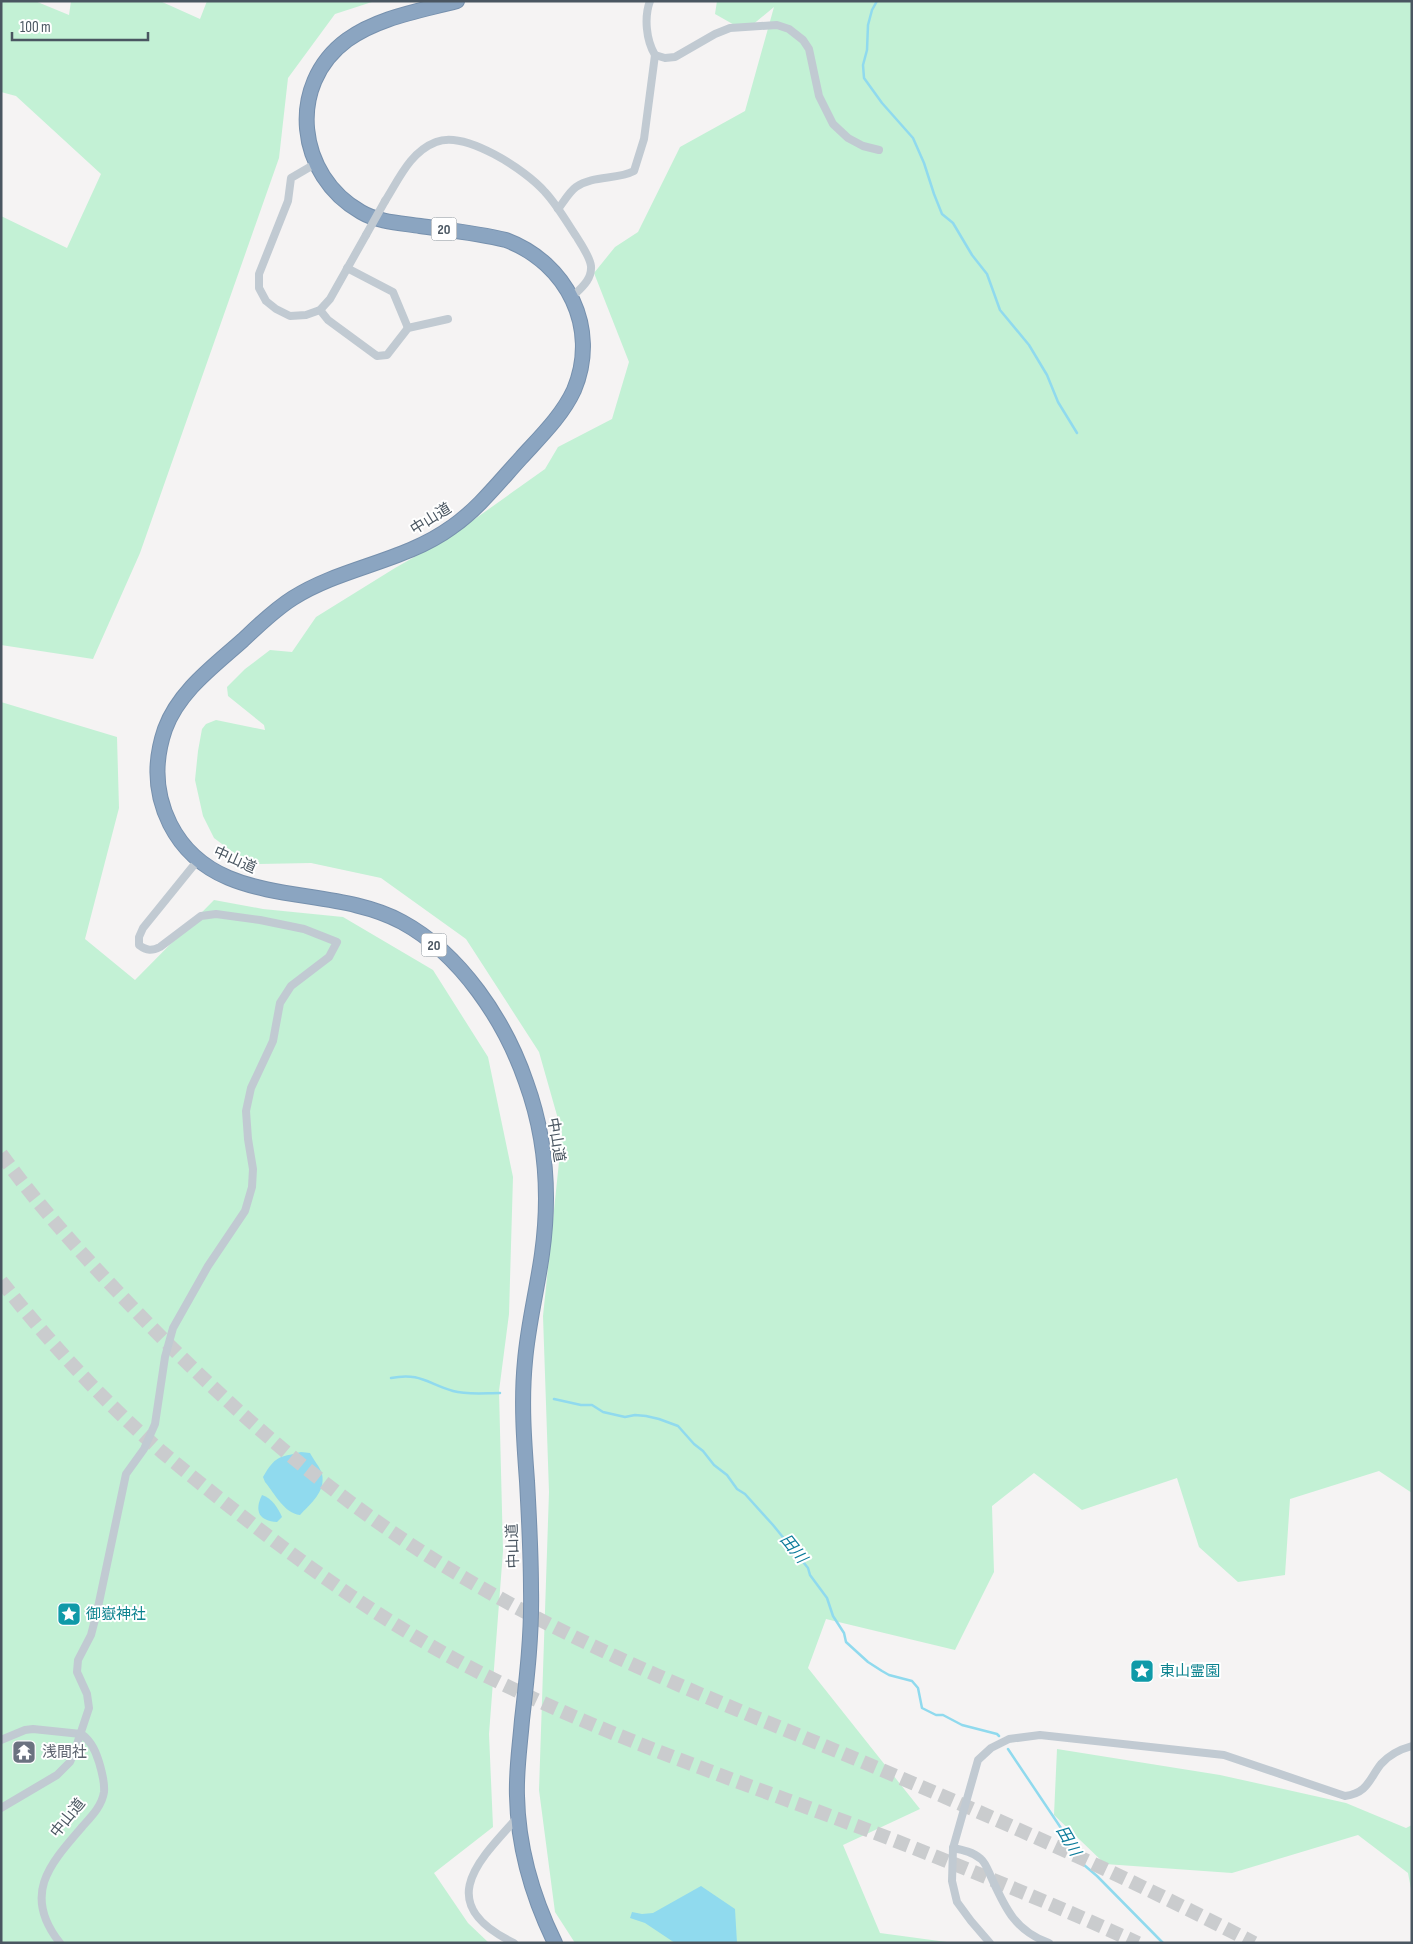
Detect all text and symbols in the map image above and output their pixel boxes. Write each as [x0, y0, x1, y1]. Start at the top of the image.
scale bar [12, 10, 149, 42]
text: 100 m [20, 18, 51, 37]
road number: 20 [432, 218, 456, 240]
street label: 中山道 [407, 499, 455, 539]
street label: 中山道 [211, 842, 259, 878]
road number: 20 [422, 934, 446, 956]
street label: 中山道 [543, 1116, 569, 1164]
street label: 中山道 [503, 1523, 523, 1569]
water label: 田川 [776, 1531, 812, 1569]
place icon: 御嶽神社 [56, 1601, 82, 1627]
place label: 御嶽神社 [86, 1605, 146, 1624]
place icon: 東山霊園 [1129, 1658, 1155, 1684]
place label: 東山霊園 [1160, 1662, 1220, 1681]
temple icon: 浅間社 [11, 1739, 37, 1765]
place label: 浅間社 [42, 1743, 87, 1762]
street label: 中山道 [46, 1795, 90, 1841]
water label: 田川 [1052, 1822, 1085, 1861]

